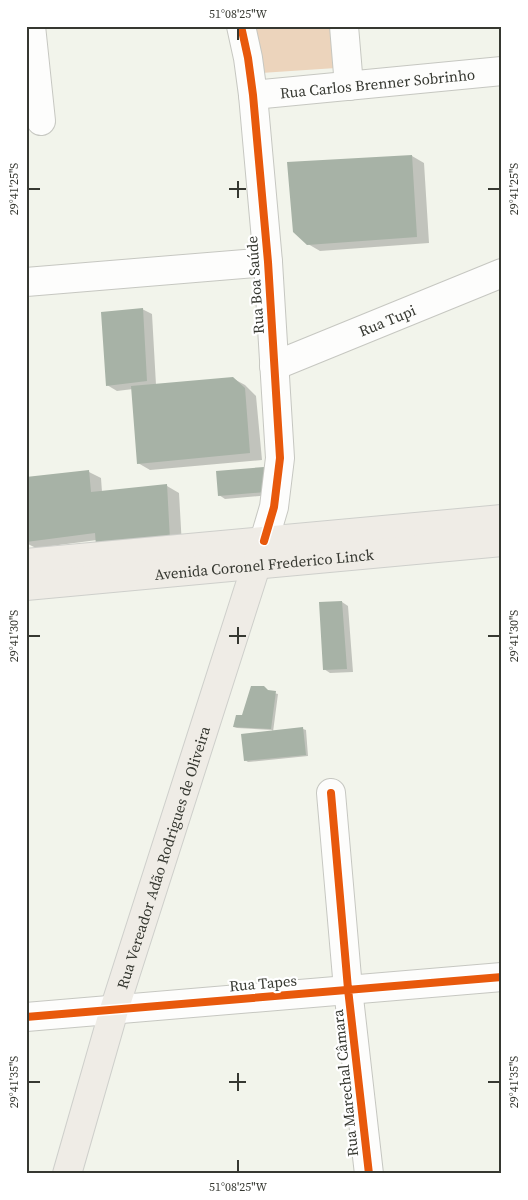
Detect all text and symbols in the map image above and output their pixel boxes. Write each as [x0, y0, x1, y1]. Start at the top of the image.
text: 51°08'25"W [209, 6, 267, 22]
street label: Rua Carlos Brenner Sobrinho [279, 63, 476, 103]
text: 29°41'25"S [6, 163, 22, 215]
text: 29°41'25"S [506, 163, 522, 215]
street label: Rua Boa Saúde [241, 235, 269, 335]
street label: Rua Tupi [355, 299, 419, 341]
street label: Avenida Coronel Frederico Linck [153, 543, 375, 585]
text: 29°41'30"S [6, 610, 22, 662]
text: 29°41'30"S [506, 610, 522, 662]
street label: Rua Vereador Adão Rodrigues de Oliveira [111, 723, 215, 991]
street label: Rua Tapes [228, 970, 298, 996]
street label: Rua Marechal Câmara [327, 1008, 363, 1158]
text: 29°41'35"S [6, 1056, 22, 1108]
text: 29°41'35"S [506, 1056, 522, 1108]
text: 51°08'25"W [209, 1179, 267, 1195]

